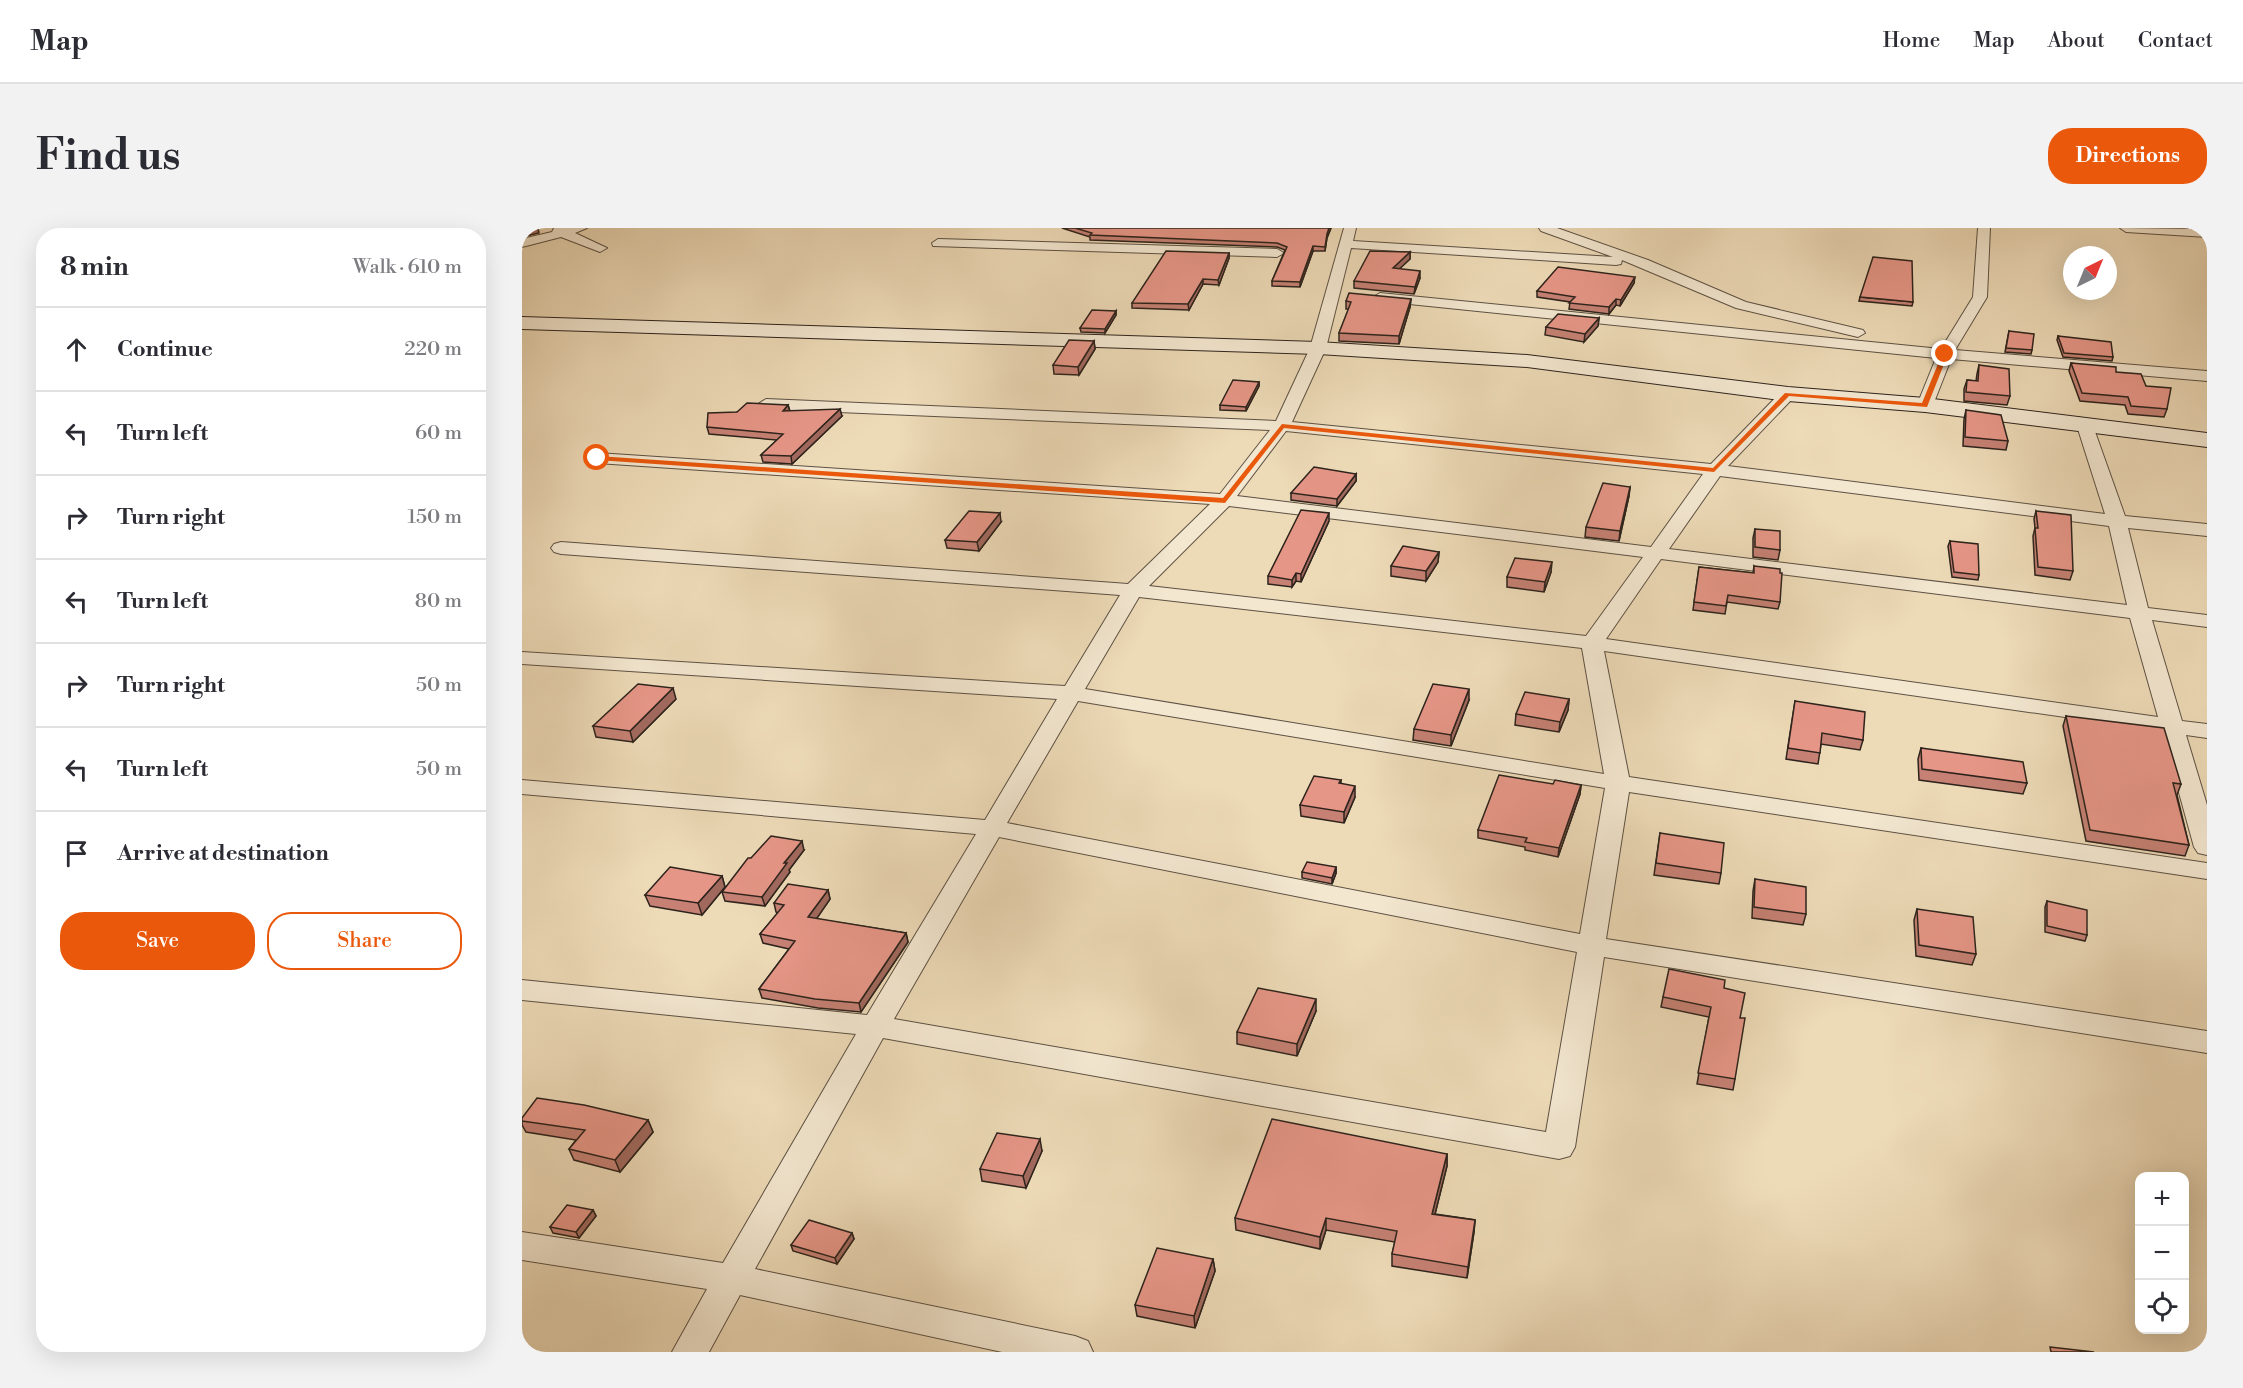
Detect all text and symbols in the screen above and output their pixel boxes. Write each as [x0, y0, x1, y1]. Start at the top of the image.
text: Map [30, 24, 89, 59]
text: Home [1883, 28, 1940, 54]
text: Map [1973, 28, 2015, 54]
text: About [2048, 28, 2105, 54]
text: Contact [2138, 28, 2213, 54]
button: Directions [2048, 128, 2207, 184]
text: Find us [36, 130, 180, 183]
north arrow [2063, 246, 2117, 300]
text: 8 min [60, 251, 129, 283]
text: Walk · 610 m [353, 255, 462, 280]
icon: ahead [60, 333, 93, 366]
text: Continue [117, 336, 213, 363]
text: 220 m [404, 337, 462, 362]
route end [1931, 340, 1957, 366]
icon: left [60, 417, 93, 450]
text: Turn left [117, 420, 208, 447]
text: 60 m [415, 421, 462, 446]
route start [583, 444, 609, 470]
icon: right [60, 501, 93, 534]
text: Turn right [117, 504, 225, 531]
text: 150 m [407, 505, 462, 530]
icon: left [60, 585, 93, 618]
text: Turn left [117, 588, 208, 615]
text: 80 m [415, 589, 462, 614]
icon: right [60, 669, 93, 702]
text: Turn right [117, 672, 225, 699]
text: 50 m [416, 673, 462, 698]
icon: left [60, 753, 93, 786]
text: Turn left [117, 756, 208, 783]
text: 50 m [416, 757, 462, 782]
icon: arrive [60, 837, 93, 870]
text: Arrive at destination [117, 840, 329, 867]
button: Save [60, 912, 255, 970]
button: Share [267, 912, 462, 970]
map controls [2135, 1172, 2189, 1334]
button: + [2135, 1172, 2189, 1226]
button: − [2135, 1226, 2189, 1280]
button: locate [2135, 1280, 2189, 1334]

